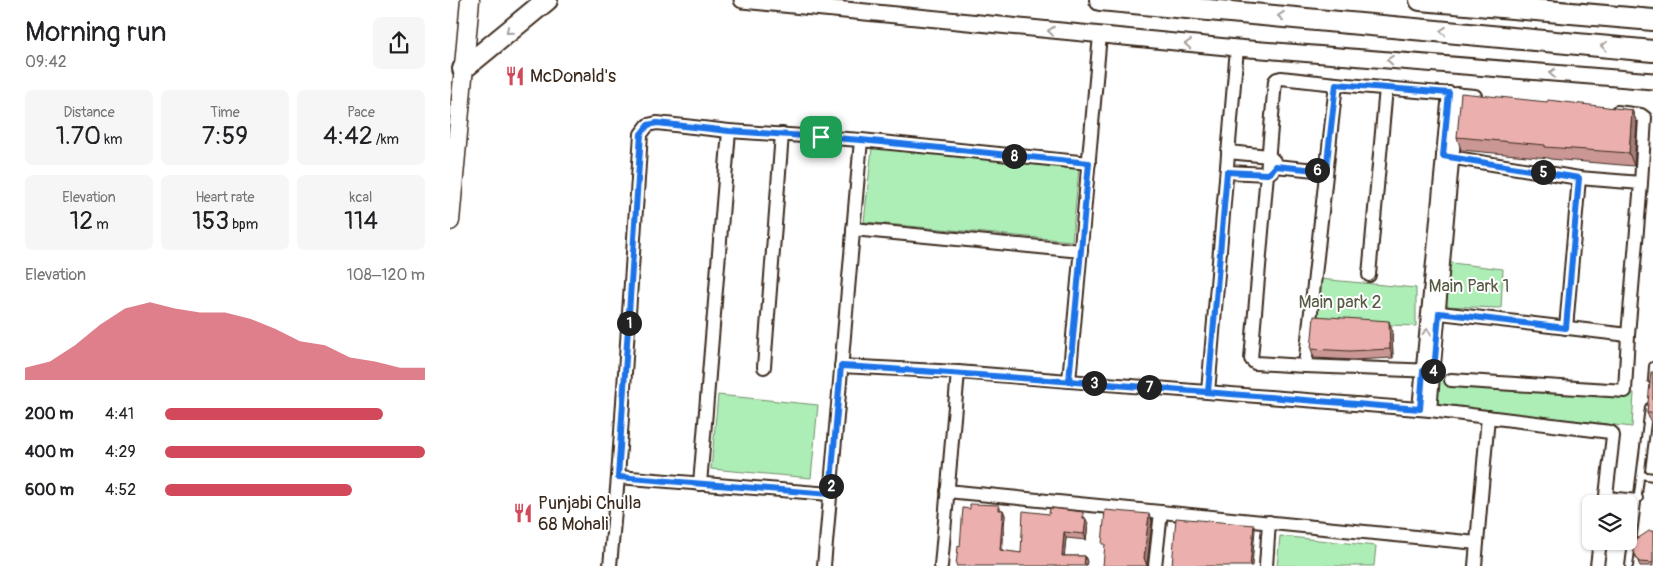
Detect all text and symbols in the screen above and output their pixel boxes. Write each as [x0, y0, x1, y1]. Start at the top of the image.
one-way arrow [1277, 11, 1285, 22]
text: Morning run [25, 15, 167, 50]
button: share [373, 17, 425, 69]
one-way arrow [506, 26, 515, 34]
one-way arrow [1047, 26, 1055, 37]
one-way arrow [1438, 26, 1446, 37]
one-way arrow [1184, 39, 1192, 50]
one-way arrow [1600, 41, 1608, 52]
text: 09:42 [25, 52, 67, 72]
one-way arrow [1386, 55, 1394, 66]
restaurant icon: McDonald's [504, 65, 526, 87]
place label: McDonald's [530, 65, 616, 88]
one-way arrow [1548, 68, 1556, 79]
text: Distance [63, 104, 115, 121]
text: Time [210, 104, 240, 121]
text: Pace [347, 104, 375, 121]
pin [800, 116, 842, 158]
text: 1.70 [56, 121, 101, 152]
text: 7:59 [202, 121, 248, 152]
text: 4:42 [323, 121, 373, 152]
icon: arrive [807, 123, 835, 151]
text: km [101, 131, 122, 148]
text: /km [373, 131, 399, 148]
pin: 8 [1002, 144, 1026, 168]
text: 8 [1011, 148, 1018, 165]
pin: 6 [1304, 158, 1330, 182]
pin: 5 [1530, 160, 1556, 184]
text: 6 [1313, 162, 1322, 179]
text: 5 [1540, 164, 1547, 181]
text: Elevation [62, 189, 116, 206]
text: Heart rate [195, 189, 255, 206]
text: kcal [350, 189, 372, 206]
text: 12 [69, 206, 93, 237]
text: 153 [192, 206, 229, 237]
text: 114 [344, 206, 378, 237]
text: m [93, 216, 109, 233]
text: bpm [229, 216, 258, 233]
text: Elevation [25, 265, 86, 285]
text: 108–120 m [347, 265, 425, 285]
park label: Main Park 1 [1429, 275, 1509, 298]
park label: Main park 2 [1298, 291, 1382, 314]
pin: 1 [616, 310, 642, 336]
text: 1 [627, 315, 632, 332]
one-way arrow [1421, 327, 1432, 335]
pin: 4 [1420, 358, 1446, 384]
text: 4 [1429, 363, 1438, 380]
pin: 3 [1082, 370, 1106, 396]
pin: 7 [1136, 374, 1162, 400]
text: 3 [1091, 375, 1098, 392]
text: 7 [1146, 379, 1153, 396]
text: 200 m [25, 404, 73, 424]
text: 4:41 [105, 404, 134, 424]
text: 400 m [25, 442, 74, 462]
text: 4:29 [105, 442, 136, 462]
pin: 2 [818, 474, 844, 498]
text: 2 [828, 478, 835, 495]
text: 600 m [25, 480, 74, 500]
text: 4:52 [105, 480, 136, 500]
place label: Punjabi Chulla 68 Mohali [538, 492, 641, 536]
map controls [1582, 495, 1637, 550]
button: layers [1582, 495, 1637, 550]
restaurant icon: Punjabi Chulla 68 Mohali [512, 502, 534, 524]

